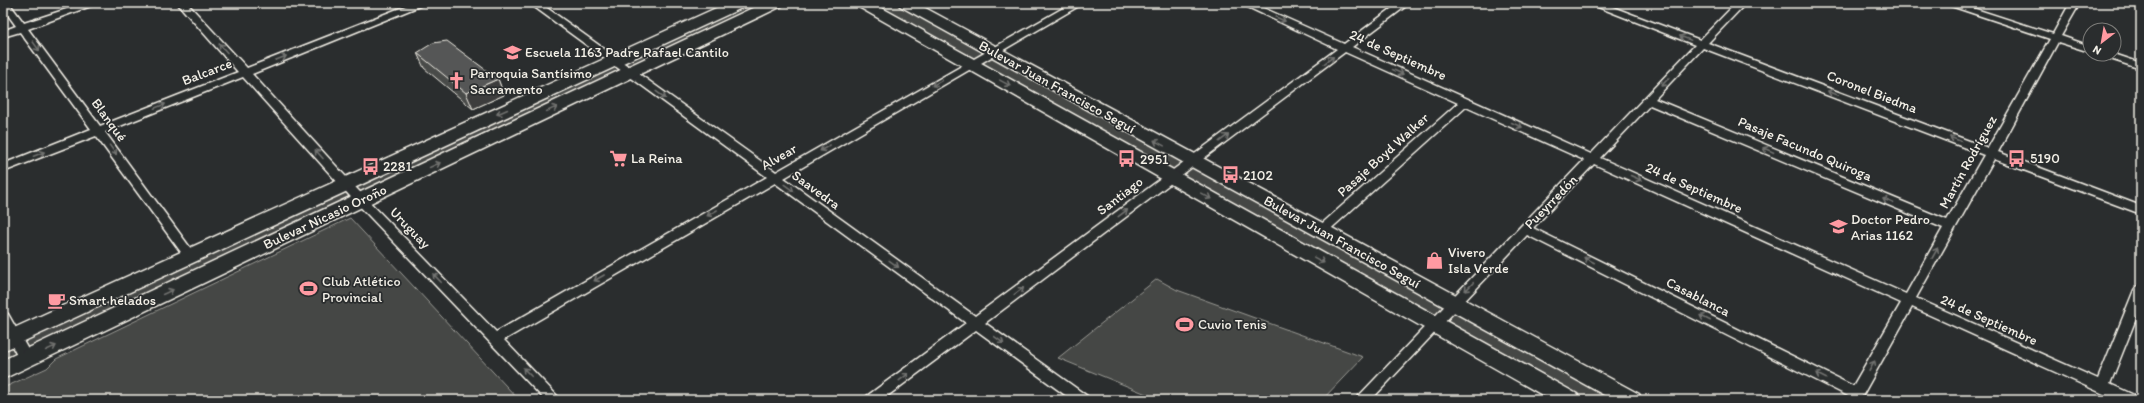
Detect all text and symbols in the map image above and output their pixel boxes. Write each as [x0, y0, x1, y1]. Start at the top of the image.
one-way arrow [1273, 16, 1285, 23]
north arrow [2082, 22, 2122, 62]
street label: 24 de Septiembre [1347, 26, 1450, 84]
one-way arrow [1680, 33, 1692, 41]
street label: Bulevar Juan Francisco Seguí [976, 37, 1139, 137]
one-way arrow [31, 40, 40, 51]
one-way arrow [218, 42, 227, 53]
school or university icon: Escuela 1163 Padre Rafael Cantilo [502, 42, 522, 62]
text: N [2091, 43, 2104, 58]
place label: Escuela 1163 Padre Rafael Cantilo [525, 44, 729, 61]
one-way arrow [275, 54, 287, 62]
street label: Balcarce [179, 55, 235, 89]
one-way arrow [1323, 56, 1334, 64]
place label: Parroquia Santísimo Sacramento [470, 65, 592, 98]
street label: Coronel Biedma [1824, 67, 1920, 117]
one-way arrow [1392, 69, 1404, 76]
church icon: Parroquia Santísimo Sacramento [447, 71, 467, 91]
one-way arrow [1661, 77, 1670, 87]
one-way arrow [931, 80, 943, 88]
one-way arrow [999, 80, 1011, 87]
one-way arrow [1828, 89, 1840, 97]
one-way arrow [655, 91, 666, 100]
street label: Blanqué [88, 95, 131, 145]
one-way arrow [154, 102, 166, 109]
one-way arrow [546, 105, 558, 112]
one-way arrow [496, 109, 508, 116]
street label: Pasaje Boyd Walker [1334, 109, 1433, 201]
street label: Martín Rodríguez [1935, 112, 2001, 212]
street label: Pasaje Facundo Quiroga [1735, 113, 1875, 185]
one-way arrow [1511, 122, 1523, 129]
one-way arrow [1219, 134, 1230, 142]
one-way arrow [1948, 135, 1961, 142]
one-way arrow [1153, 138, 1165, 146]
street label: Alvear [758, 140, 800, 174]
one-way arrow [108, 145, 117, 156]
one-way arrow [819, 145, 831, 153]
one-way arrow [1763, 146, 1775, 154]
supermarket icon: La Reina [608, 148, 628, 168]
bus stop icon: 5190 [2007, 148, 2027, 168]
one-way arrow [33, 149, 45, 157]
one-way arrow [315, 149, 324, 159]
bus stop icon: 2951 [1117, 149, 1137, 169]
place label: La Reina [631, 150, 683, 167]
place label: 5190 [2030, 150, 2060, 167]
place label: 2951 [1140, 151, 1169, 168]
bus stop icon: 2281 [360, 156, 380, 176]
place label: 2281 [383, 158, 412, 175]
street label: 24 de Septiembre [1643, 159, 1746, 217]
one-way arrow [428, 161, 440, 168]
bus stop icon: 2102 [1220, 165, 1240, 185]
street label: Saavedra [789, 167, 844, 214]
place label: 2102 [1243, 167, 1273, 184]
street label: Pueyrredón [1521, 171, 1581, 233]
street label: Santiago [1094, 173, 1146, 219]
one-way arrow [1629, 175, 1641, 182]
street label: Bulevar Nicasio Oroño [261, 181, 389, 253]
one-way arrow [783, 184, 794, 192]
one-way arrow [1200, 192, 1212, 200]
street label: Bulevar Juan Francisco Seguí [1261, 192, 1424, 292]
one-way arrow [1883, 196, 1895, 204]
street label: Uruguay [386, 204, 434, 253]
one-way arrow [1118, 209, 1129, 217]
one-way arrow [706, 210, 718, 218]
place label: Doctor Pedro Arias 1162 [1851, 211, 1930, 244]
school or university icon: Doctor Pedro Arias 1162 [1828, 217, 1848, 237]
place label: Vivero Isla Verde [1448, 244, 1509, 277]
one-way arrow [1932, 247, 1940, 259]
shop icon: Vivero Isla Verde [1425, 250, 1445, 270]
one-way arrow [1313, 256, 1325, 264]
one-way arrow [1583, 256, 1595, 263]
one-way arrow [888, 260, 899, 268]
place label: Club Atlético Provincial [322, 273, 401, 306]
one-way arrow [432, 273, 441, 283]
street label: Casablanca [1663, 274, 1733, 321]
one-way arrow [593, 275, 605, 283]
sports icon: Club Atlético Provincial [299, 279, 319, 299]
one-way arrow [1465, 282, 1474, 292]
one-way arrow [1013, 286, 1024, 295]
one-way arrow [162, 288, 174, 295]
cafe icon: Smart helados [46, 290, 66, 310]
street label: 24 de Septiembre [1938, 291, 2041, 349]
place label: Smart helados [69, 292, 156, 309]
sports icon: Cuvio Tenis [1175, 314, 1195, 334]
one-way arrow [1699, 314, 1711, 321]
place label: Cuvio Tenis [1198, 316, 1267, 333]
one-way arrow [994, 336, 1005, 344]
one-way arrow [45, 344, 57, 351]
one-way arrow [1868, 360, 1876, 372]
one-way arrow [522, 367, 532, 377]
one-way arrow [1816, 372, 1828, 379]
one-way arrow [898, 373, 909, 381]

